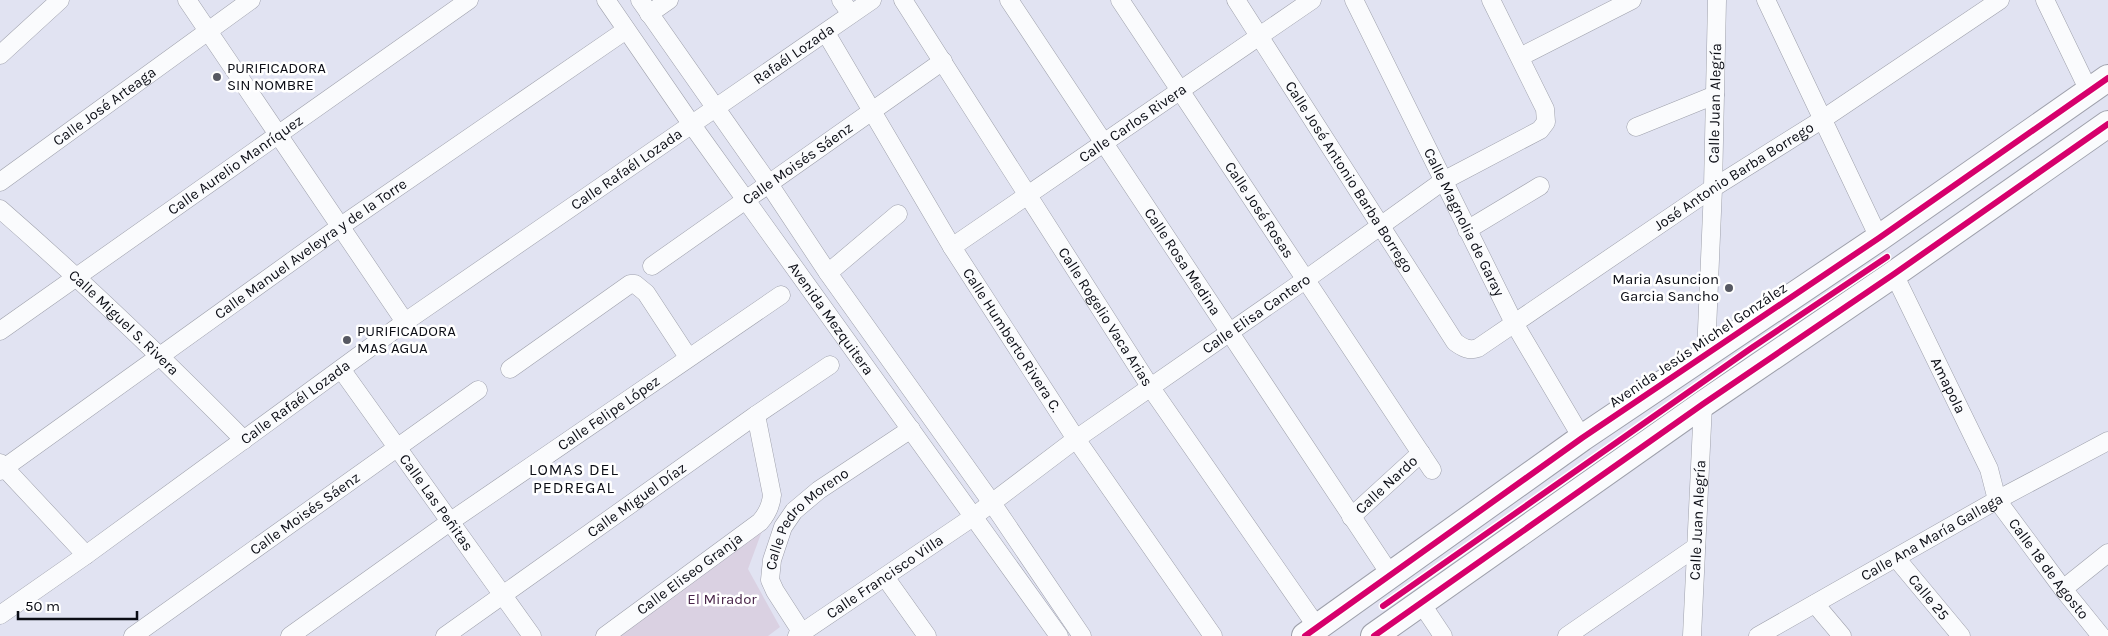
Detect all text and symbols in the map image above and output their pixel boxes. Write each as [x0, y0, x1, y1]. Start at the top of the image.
street label: Rafaél Lozada [750, 20, 838, 88]
street label: Calle Juan Alegría [1705, 43, 1725, 164]
place label: PURIFICADORA SIN NOMBRE [227, 59, 326, 94]
street label: Calle José Arteaga [49, 63, 159, 150]
marker: PURIFICADORA SIN NOMBRE [211, 71, 223, 83]
street label: Calle José Antonio Barba Borrego [1281, 78, 1417, 276]
street label: Calle Carlos Rivera [1075, 80, 1190, 166]
street label: Calle Aurelio Manríquez [164, 111, 306, 219]
street label: Calle Moisés Sáenz [739, 118, 856, 209]
street label: José Antonio Barba Borrego [1650, 118, 1817, 235]
street label: Calle Rafaél Lozada [567, 125, 686, 214]
street label: Calle Magnolia de Garay [1420, 145, 1508, 299]
street label: Calle José Rosas [1221, 158, 1298, 262]
street label: Calle Manuel Aveleyra y de la Torre [211, 175, 410, 323]
street label: Calle Rosa Medina [1140, 204, 1225, 319]
street label: Calle Rogelio Vaca Arias [1054, 244, 1157, 390]
street label: Avenida Mezquitera [784, 259, 878, 379]
street label: Calle Humberto Rivera C. [959, 265, 1065, 416]
street label: Calle Miguel S. Rivera [65, 266, 183, 379]
street label: Calle Elisa Cantero [1199, 270, 1314, 358]
place label: Maria Asuncion Garcia Sancho [1612, 270, 1719, 305]
street label: Avenida Jesús Michel González [1606, 279, 1790, 411]
marker: Maria Asuncion Garcia Sancho [1723, 282, 1735, 294]
place label: PURIFICADORA MAS AGUA [357, 322, 456, 357]
marker: PURIFICADORA MAS AGUA [341, 334, 353, 346]
street label: Amapola [1927, 354, 1970, 417]
street label: Calle Rafaél Lozada [237, 356, 354, 448]
street label: Calle Felipe López [554, 372, 663, 454]
street label: Calle Las Peñitas [396, 450, 477, 554]
street label: Calle Nardo [1351, 452, 1421, 518]
street label: Calle Miguel Díaz [584, 459, 690, 541]
district label: LOMAS DEL PEDREGAL [529, 460, 619, 497]
street label: Calle Juan Alegría [1686, 460, 1709, 581]
street label: Calle Pedro Moreno [762, 464, 852, 571]
street label: Calle Moisés Sáenz [246, 468, 363, 559]
street label: Calle Ana María Gallaga [1858, 490, 2006, 585]
street label: Calle 18 de Agosto [2005, 515, 2093, 623]
street label: Calle Eliseo Granja [633, 529, 746, 619]
street label: Calle Francisco Villa [823, 531, 947, 622]
street label: Calle 25 [1904, 571, 1953, 624]
scale bar [18, 588, 136, 620]
park label: El Mirador [687, 590, 757, 608]
text: 50 m [25, 597, 60, 615]

